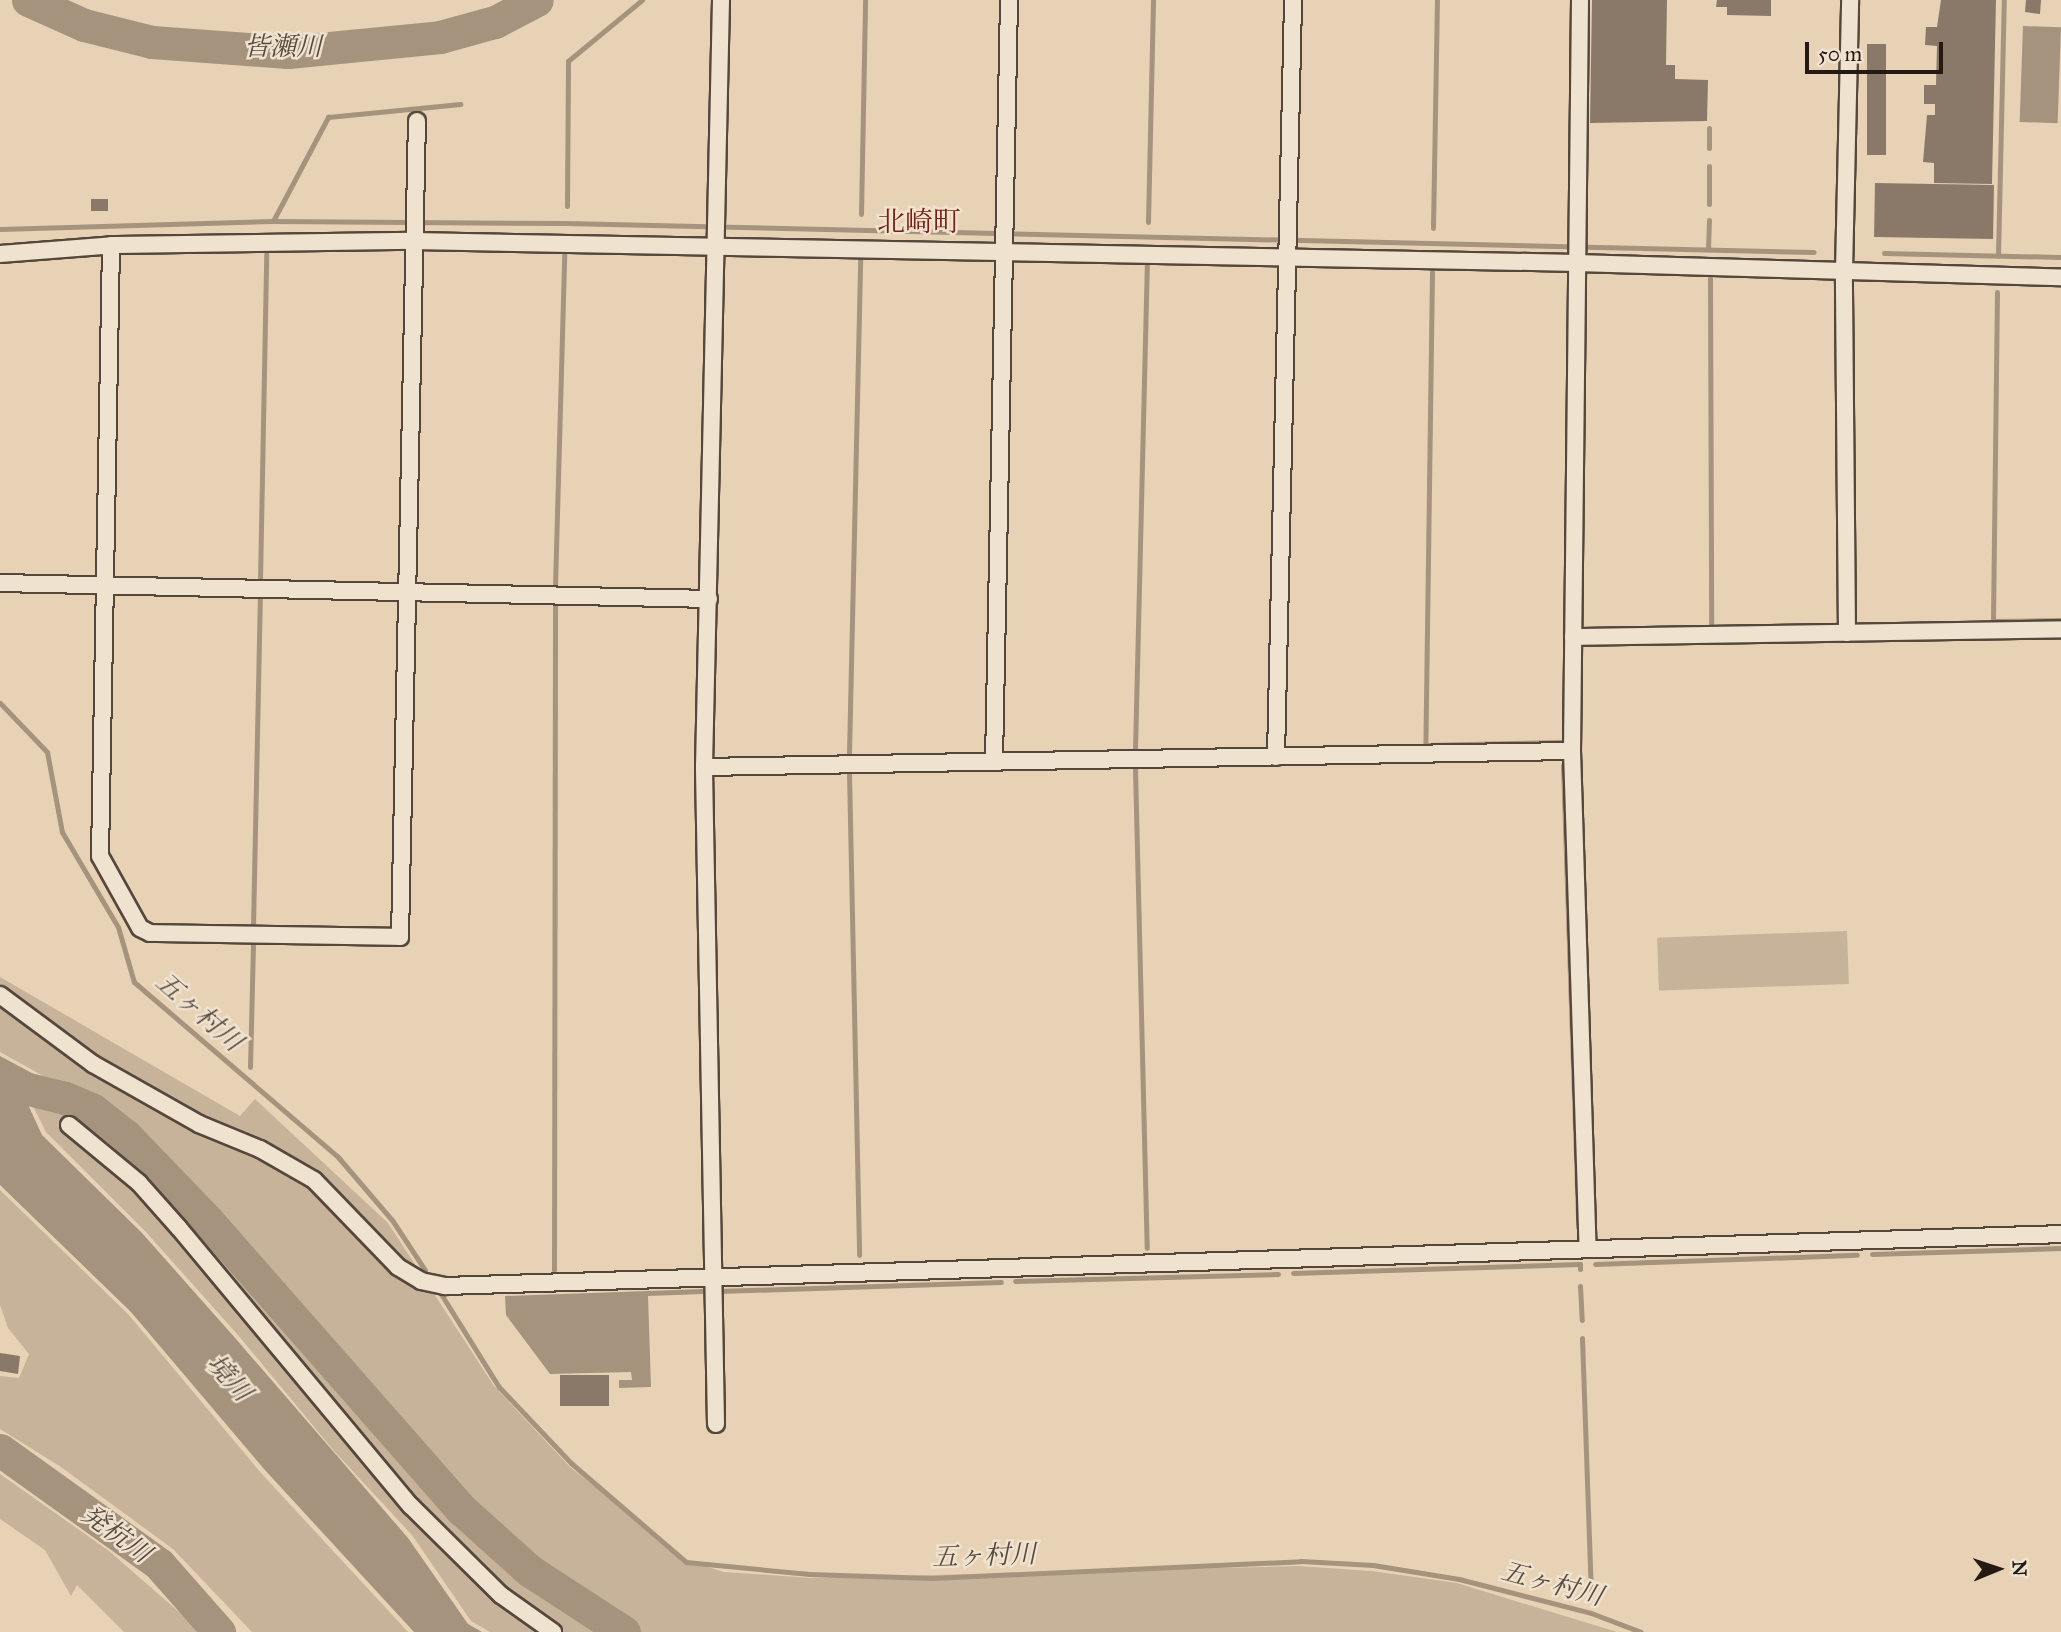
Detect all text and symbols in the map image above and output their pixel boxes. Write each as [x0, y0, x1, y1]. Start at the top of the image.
scale bar [1809, 28, 1947, 72]
water label: 皆瀬川 [244, 31, 322, 63]
text: 50 m [1818, 41, 1862, 67]
district label: 北崎町 [877, 205, 961, 239]
water label: 五ヶ村川 [150, 966, 248, 1058]
water label: 境川 [200, 1348, 258, 1408]
water label: 発杭川 [75, 1498, 157, 1570]
north arrow [1963, 1534, 2033, 1604]
water label: 五ヶ村川 [931, 1539, 1037, 1573]
water label: 五ヶ村川 [1498, 1555, 1606, 1613]
text: N [2008, 1560, 2031, 1577]

